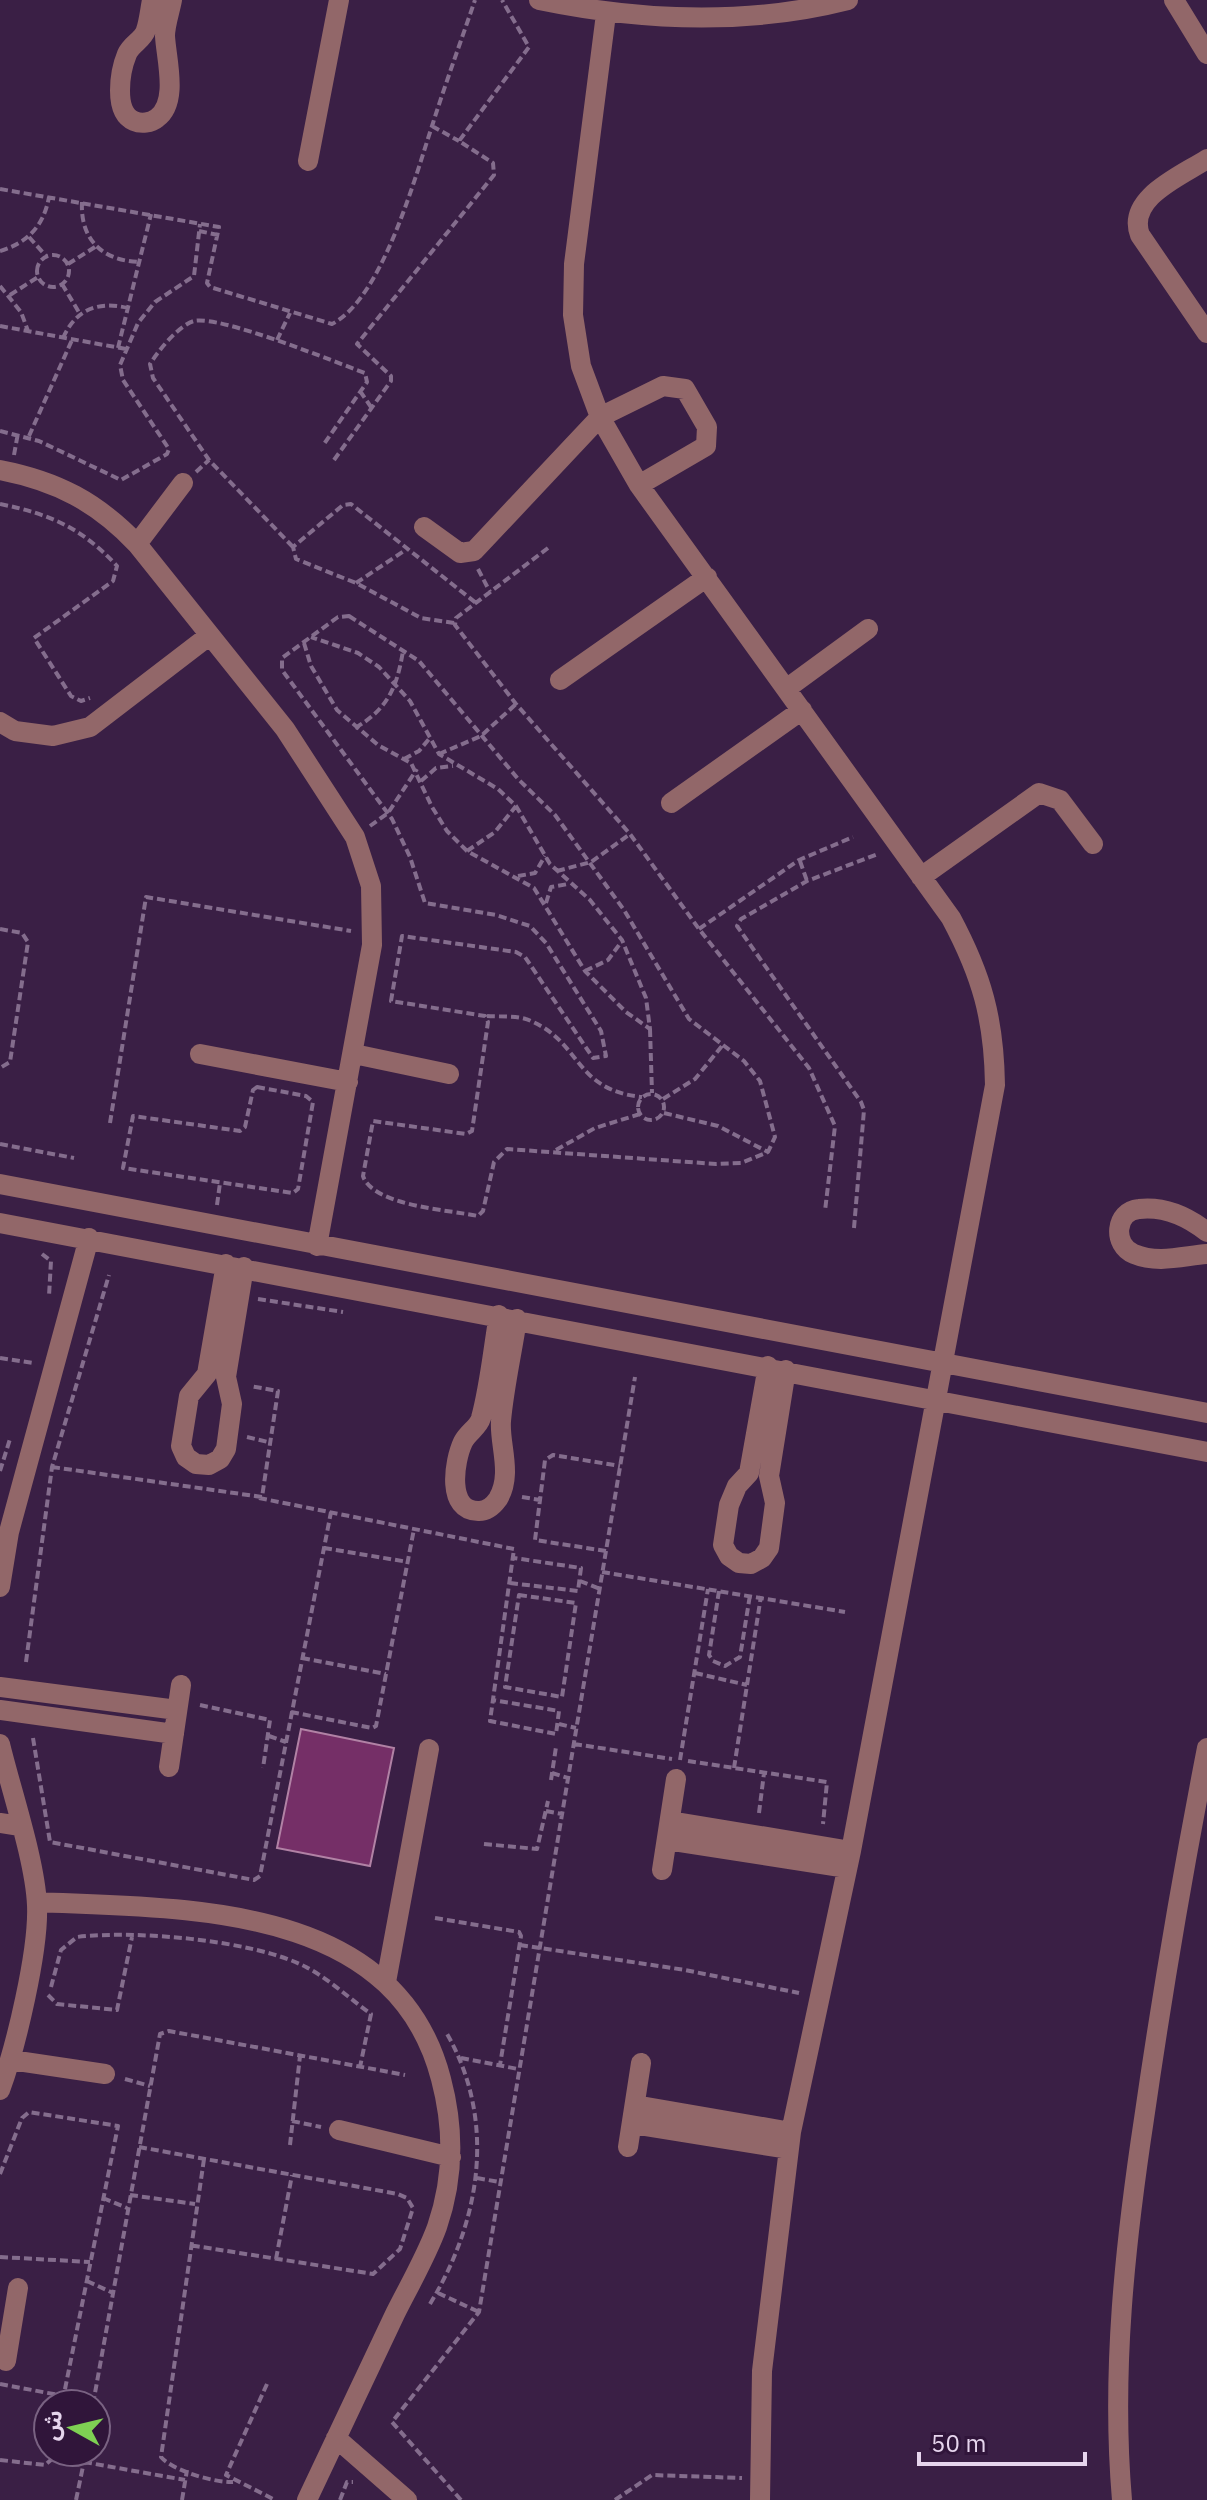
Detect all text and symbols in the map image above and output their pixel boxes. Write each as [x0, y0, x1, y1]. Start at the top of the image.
north arrow [32, 2388, 112, 2468]
text: ش [35, 2408, 68, 2442]
scale bar [919, 2416, 1085, 2466]
text: 50 m [931, 2427, 986, 2459]

